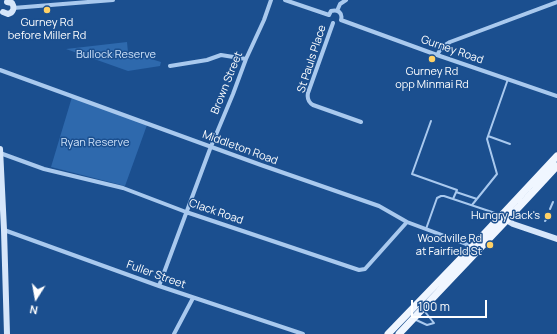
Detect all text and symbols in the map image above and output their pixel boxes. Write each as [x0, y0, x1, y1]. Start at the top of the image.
marker: Gurney Rd before Miller Rd [42, 5, 52, 15]
place label: Gurney Rd before Miller Rd [8, 16, 86, 42]
street label: St Pauls Place [295, 23, 329, 95]
street label: Gurney Road [419, 33, 485, 67]
park label: Bullock Reserve [76, 48, 156, 62]
street label: Brown Street [208, 50, 246, 116]
marker: Gurney Rd opp Minmai Rd [427, 54, 437, 64]
place label: Gurney Rd opp Minmai Rd [395, 65, 469, 91]
street label: Middleton Road [200, 128, 280, 168]
park label: Ryan Reserve [61, 136, 129, 150]
street label: Clack Road [187, 197, 245, 227]
place label: Hungry Jack's [471, 209, 540, 223]
marker: Hungry Jack's [543, 211, 553, 221]
place label: Woodville Rd at Fairfield St [416, 232, 482, 258]
marker: Woodville Rd at Fairfield St [485, 240, 495, 250]
street label: Fuller Street [125, 258, 187, 292]
north arrow [16, 278, 56, 318]
scale bar [413, 292, 489, 318]
text: 100 m [418, 298, 450, 315]
text: N [28, 302, 39, 318]

